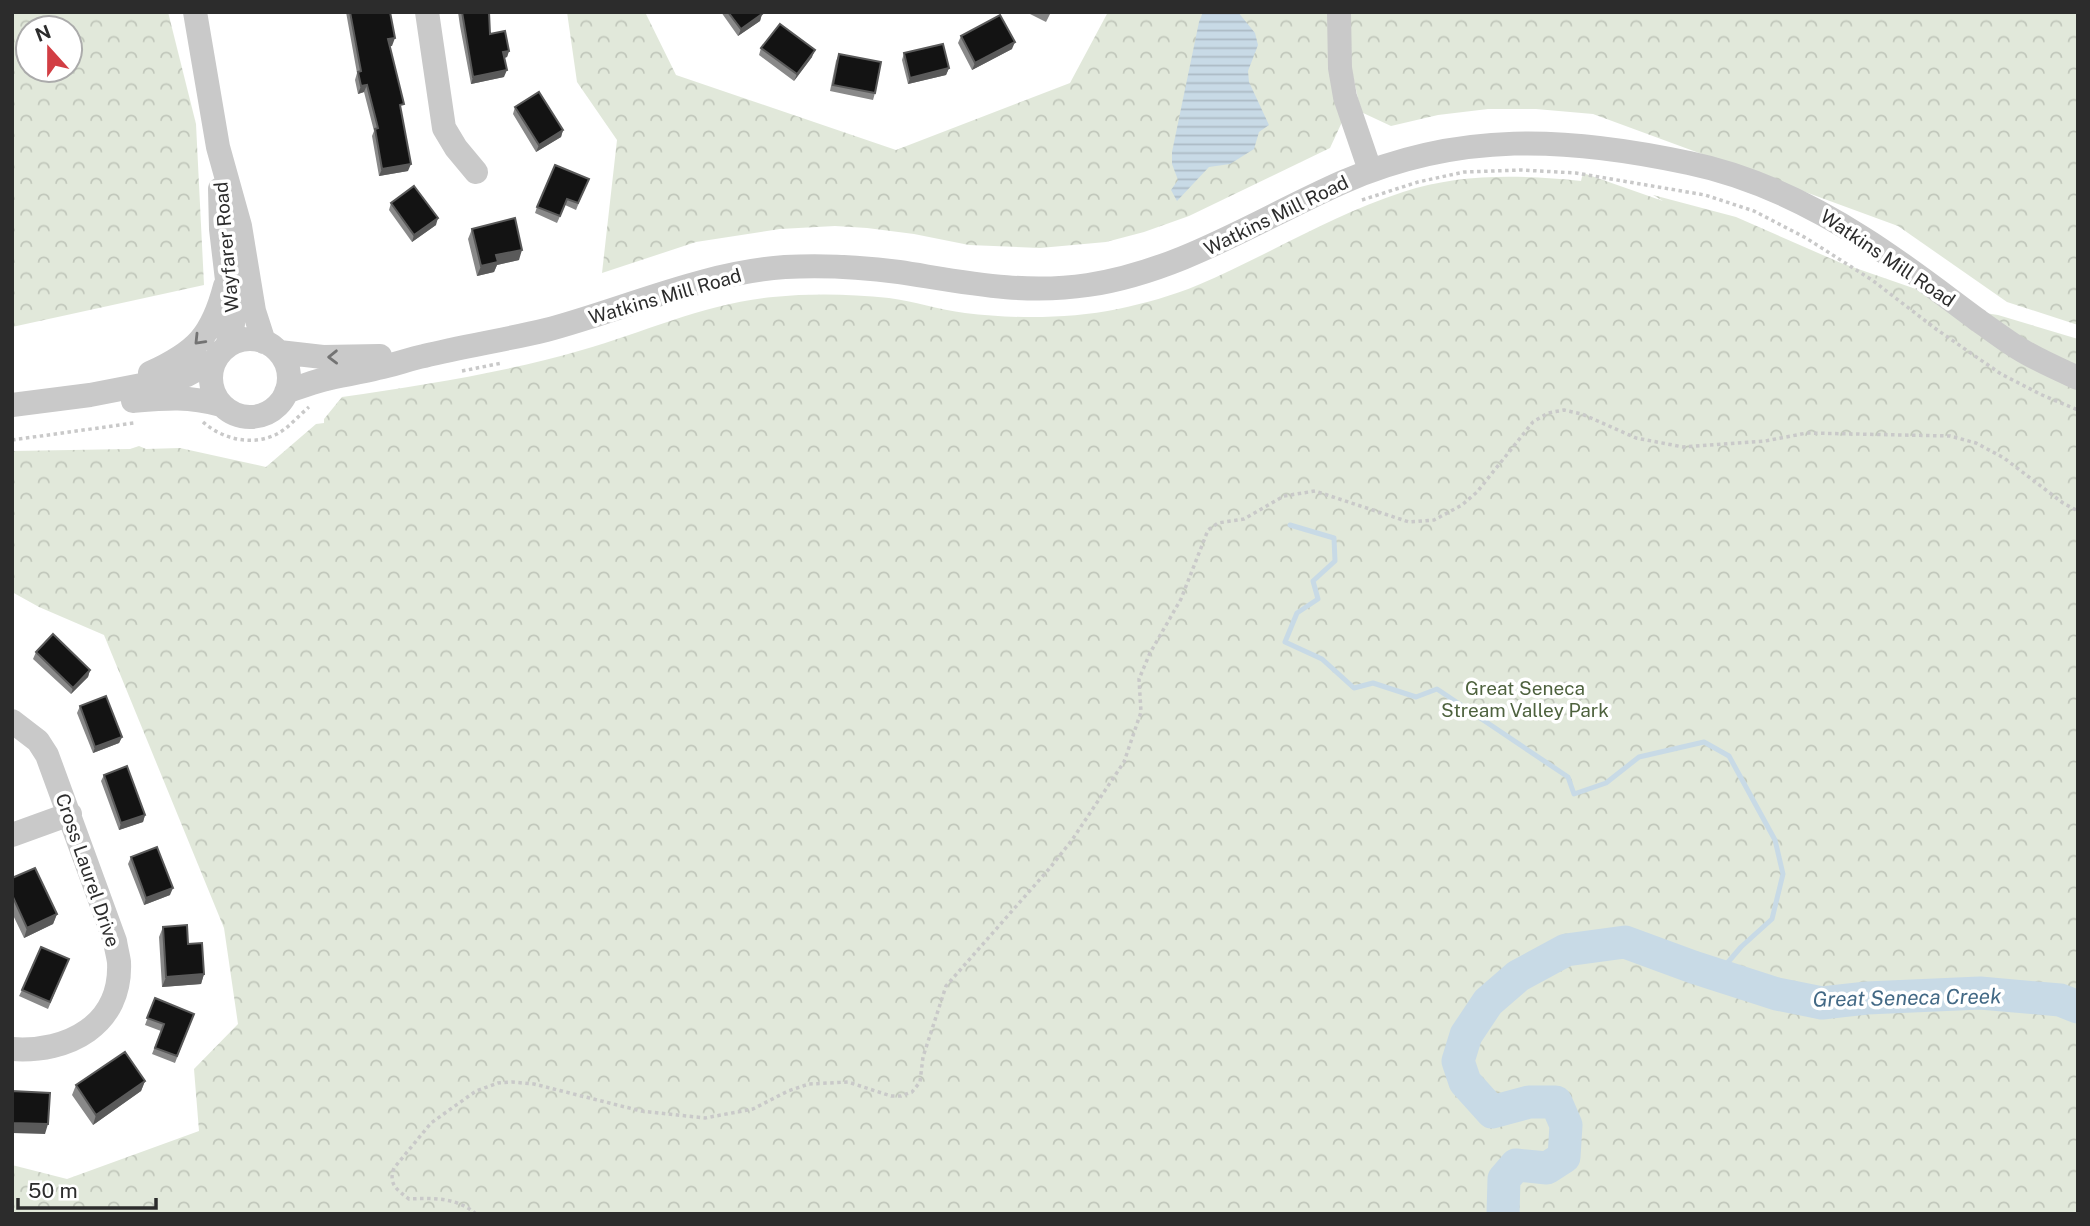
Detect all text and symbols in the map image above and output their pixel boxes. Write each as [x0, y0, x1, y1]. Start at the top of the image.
north arrow [14, 14, 84, 84]
text: N [32, 20, 54, 46]
street label: Watkins Mill Road [1200, 171, 1352, 259]
street label: Wayfarer Road [209, 181, 243, 313]
street label: Watkins Mill Road [1816, 205, 1960, 311]
street label: Watkins Mill Road [586, 264, 744, 328]
one-way arrow [194, 332, 207, 345]
one-way arrow [328, 349, 338, 365]
park label: Great Seneca Stream Valley Park [1441, 677, 1609, 721]
street label: Cross Laurel Drive [51, 790, 125, 950]
water label: Great Seneca Creek [1812, 983, 2002, 1012]
scale bar [18, 1166, 156, 1210]
text: 50 m [28, 1178, 78, 1203]

